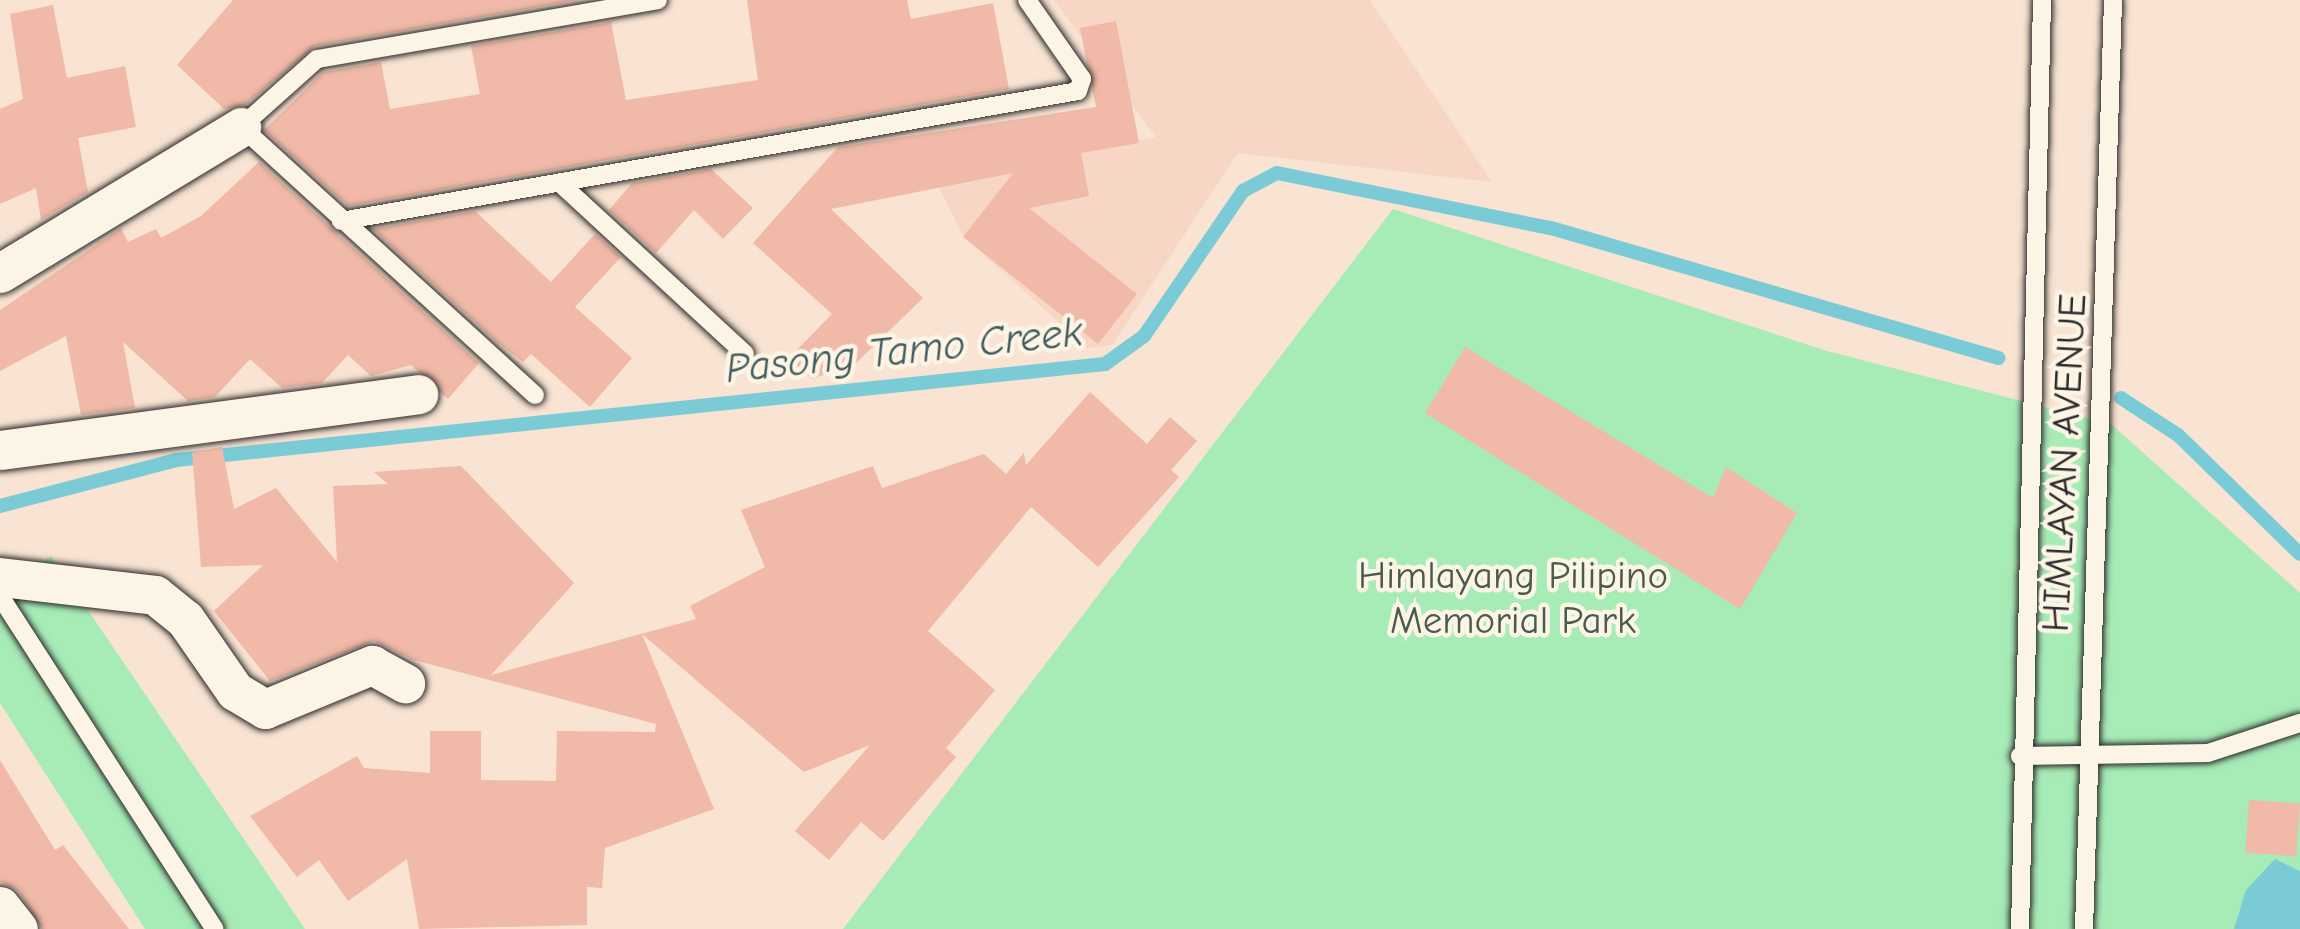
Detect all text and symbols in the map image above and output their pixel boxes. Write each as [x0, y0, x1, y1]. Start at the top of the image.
street label: HIMLAYAN AVENUE [2033, 293, 2097, 633]
water label: Pasong Tamo Creek [723, 307, 1085, 395]
park label: Himlayang Pilipino Memorial Park [1358, 554, 1668, 645]

